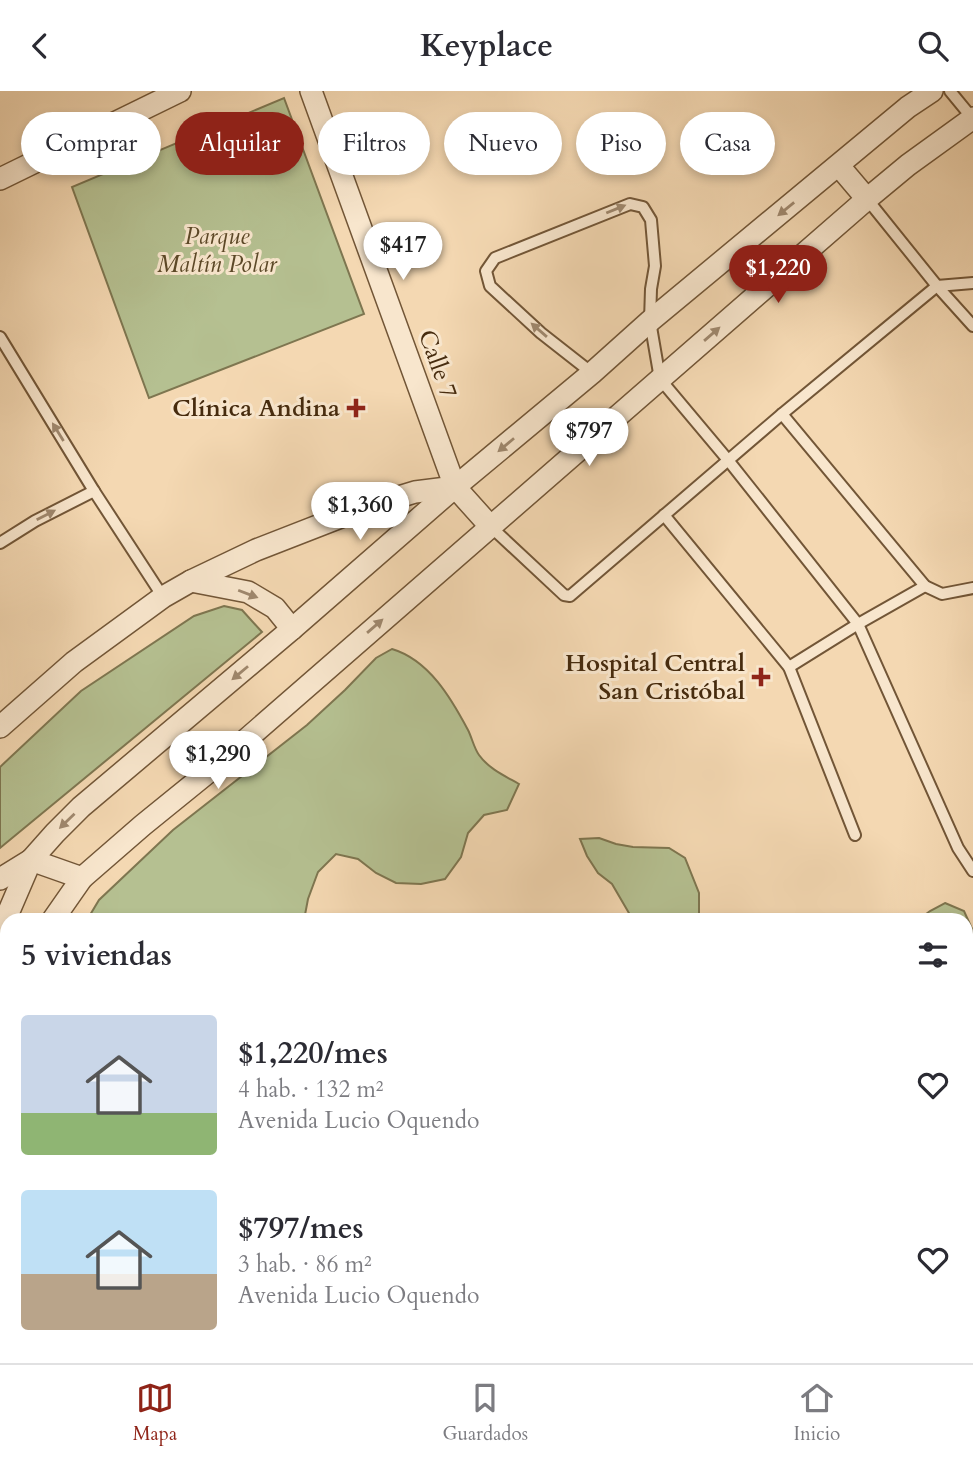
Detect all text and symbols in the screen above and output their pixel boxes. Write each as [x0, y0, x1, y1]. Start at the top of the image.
text: Keyplace [420, 24, 553, 68]
icon: back [21, 27, 59, 65]
icon: search [914, 27, 952, 65]
chip: Comprar [21, 112, 161, 175]
chip: Alquilar [175, 112, 304, 175]
chip: Filtros [318, 112, 430, 175]
chip: Nuevo [444, 112, 562, 175]
chip: Piso [576, 112, 666, 175]
chip: Casa [680, 112, 775, 175]
one-way arrow [778, 201, 795, 216]
one-way arrow [605, 204, 626, 215]
park label: Parque Maltín Polar [157, 220, 278, 281]
pin: $417 [362, 223, 444, 282]
text: $417 [379, 229, 427, 260]
pin: $1,220 [721, 245, 835, 305]
text: $1,220 [745, 252, 811, 283]
one-way arrow [530, 322, 548, 338]
street label: Calle 7 [410, 325, 465, 403]
one-way arrow [703, 326, 721, 342]
place label: Clínica Andina [172, 392, 340, 425]
marker: Clínica Andina [346, 398, 366, 418]
pin: $797 [548, 409, 630, 468]
text: $797 [565, 415, 613, 446]
one-way arrow [52, 423, 65, 442]
one-way arrow [497, 437, 514, 452]
pin: $1,360 [303, 483, 417, 542]
text: $1,360 [327, 489, 393, 520]
one-way arrow [36, 510, 56, 521]
one-way arrow [237, 589, 258, 600]
one-way arrow [366, 618, 384, 634]
place label: Hospital Central San Cristóbal [565, 647, 745, 708]
one-way arrow [231, 665, 249, 681]
marker: Hospital Central San Cristóbal [751, 667, 771, 687]
pin: $1,290 [161, 731, 275, 791]
text: $1,290 [185, 738, 251, 769]
one-way arrow [59, 812, 76, 828]
text: 5 viviendas [21, 935, 172, 976]
icon: filters [914, 936, 952, 974]
text: $1,220/mes [238, 1033, 388, 1074]
icon: home [77, 1043, 161, 1127]
icon: heart [914, 1066, 952, 1104]
text: 4 hab. · 132 m² [238, 1074, 384, 1105]
text: Avenida Lucio Oquendo [238, 1105, 479, 1136]
text: $797/mes [238, 1208, 364, 1249]
icon: home [77, 1218, 161, 1302]
icon: heart [914, 1241, 952, 1279]
text: 3 hab. · 86 m² [238, 1249, 372, 1280]
text: Avenida Lucio Oquendo [238, 1280, 479, 1311]
tab: Mapa [133, 1379, 177, 1447]
tab: Guardados [442, 1379, 528, 1447]
tab: Inicio [793, 1379, 840, 1447]

